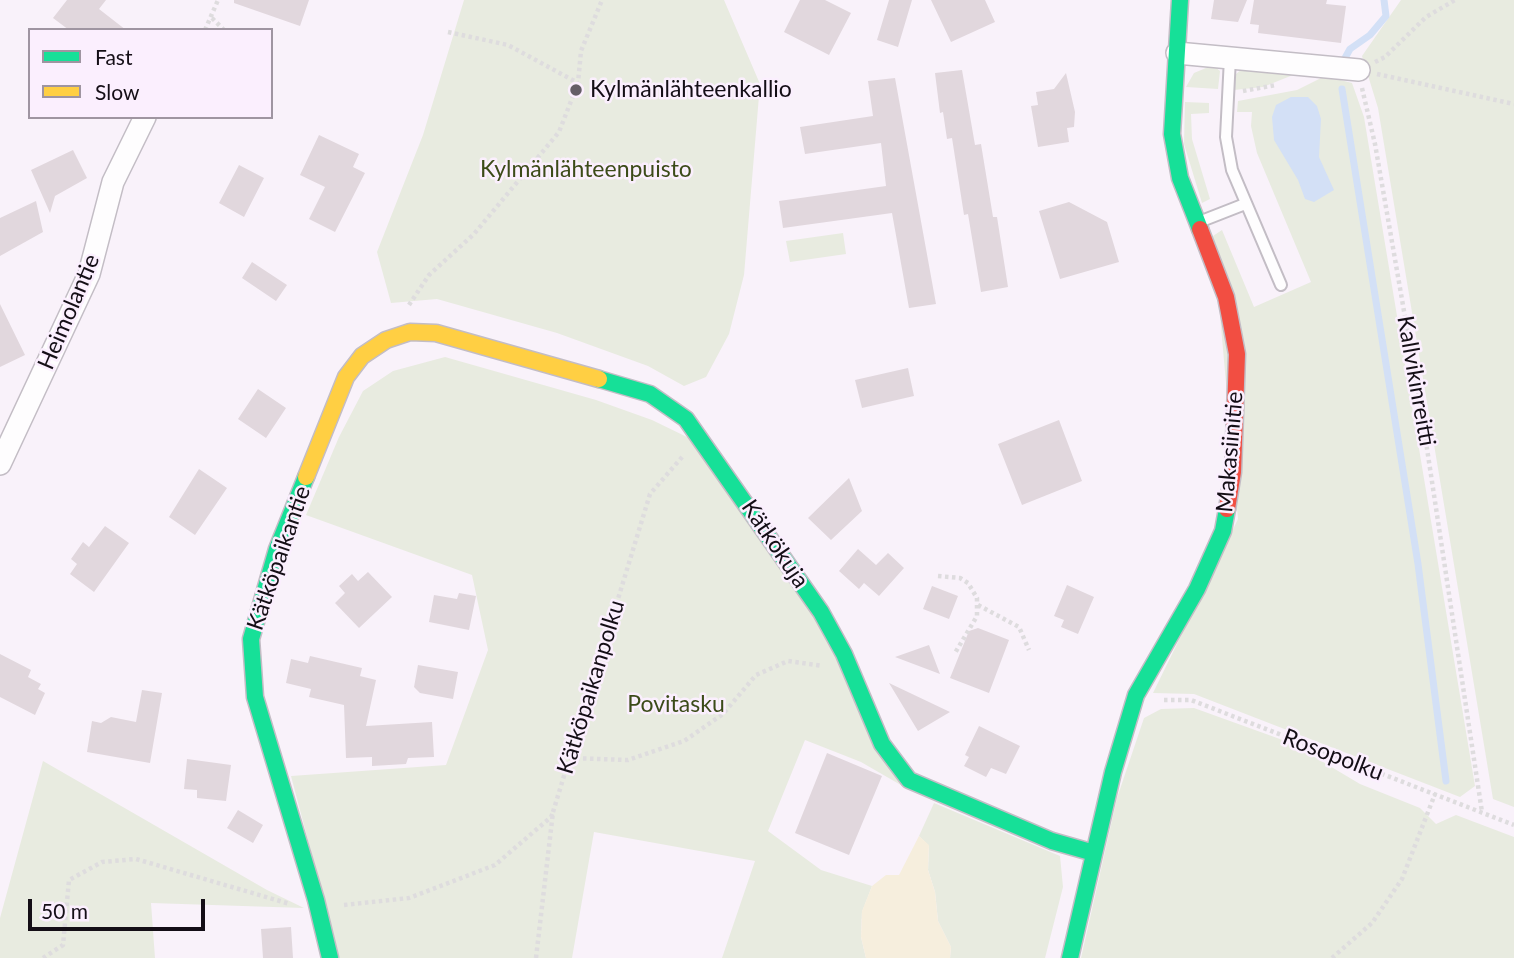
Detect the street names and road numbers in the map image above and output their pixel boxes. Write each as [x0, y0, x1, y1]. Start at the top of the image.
street label: Heimolantie [32, 250, 106, 374]
street label: Kallvikinreitti [1391, 314, 1441, 448]
street label: Makasiinitie [1211, 390, 1249, 514]
street label: Kätköpaikantie [241, 482, 317, 634]
street label: Kätkökuja [736, 495, 814, 593]
street label: Kätköpaikanpolku [551, 597, 631, 777]
street label: Rosopolku [1279, 723, 1387, 787]

